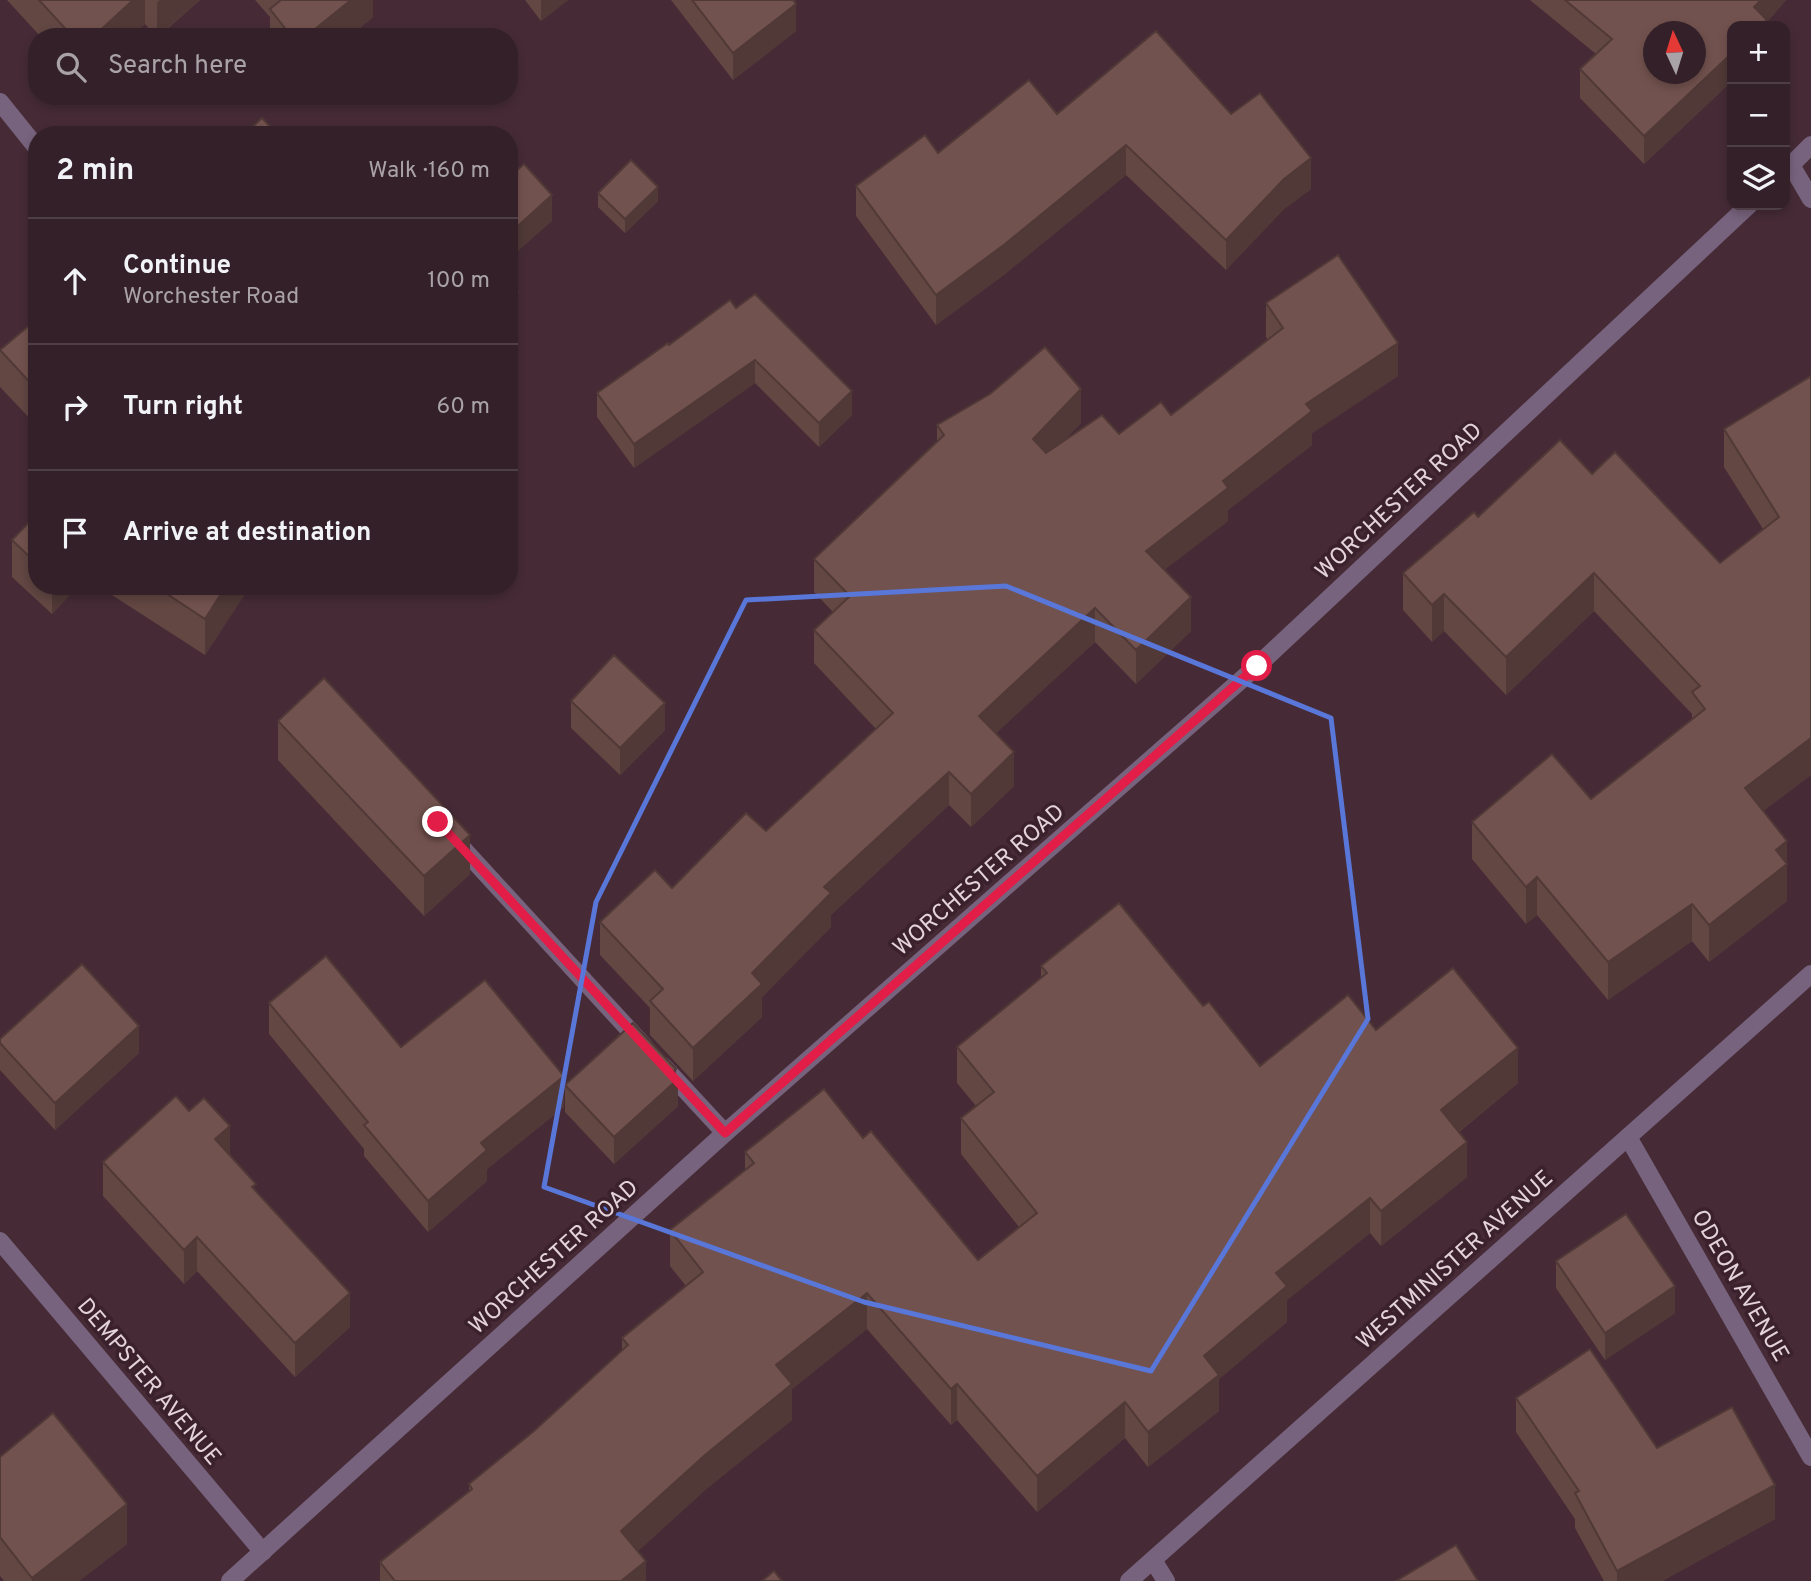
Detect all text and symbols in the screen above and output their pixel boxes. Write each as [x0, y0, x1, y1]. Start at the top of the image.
north arrow [1643, 21, 1706, 84]
map controls [1727, 21, 1790, 210]
button: + [1727, 21, 1790, 84]
search box [28, 28, 518, 105]
icon: search [52, 48, 90, 86]
text: Search here [108, 50, 247, 83]
button: − [1727, 84, 1790, 147]
button: layers [1727, 147, 1790, 210]
text: 2 min [56, 153, 134, 190]
text: Walk · 160 m [368, 157, 490, 186]
text: Continue [123, 250, 231, 283]
icon: ahead [56, 262, 94, 300]
text: 100 m [427, 267, 490, 296]
text: Worchester Road [123, 283, 299, 312]
icon: right [56, 388, 94, 426]
text: Turn right [123, 391, 243, 424]
text: 60 m [437, 393, 490, 422]
street label: WORCHESTER ROAD [1310, 417, 1489, 587]
icon: arrive [56, 514, 94, 552]
text: Arrive at destination [123, 517, 371, 550]
route start [1241, 650, 1272, 681]
street label: WORCHESTER ROAD [888, 798, 1071, 963]
route end [422, 806, 453, 837]
street label: WESTMINISTER AVENUE [1351, 1165, 1560, 1357]
street label: WORCHESTER ROAD [464, 1174, 645, 1342]
street label: ODEON AVENUE [1684, 1205, 1794, 1367]
street label: DEMPSTER AVENUE [70, 1293, 226, 1472]

